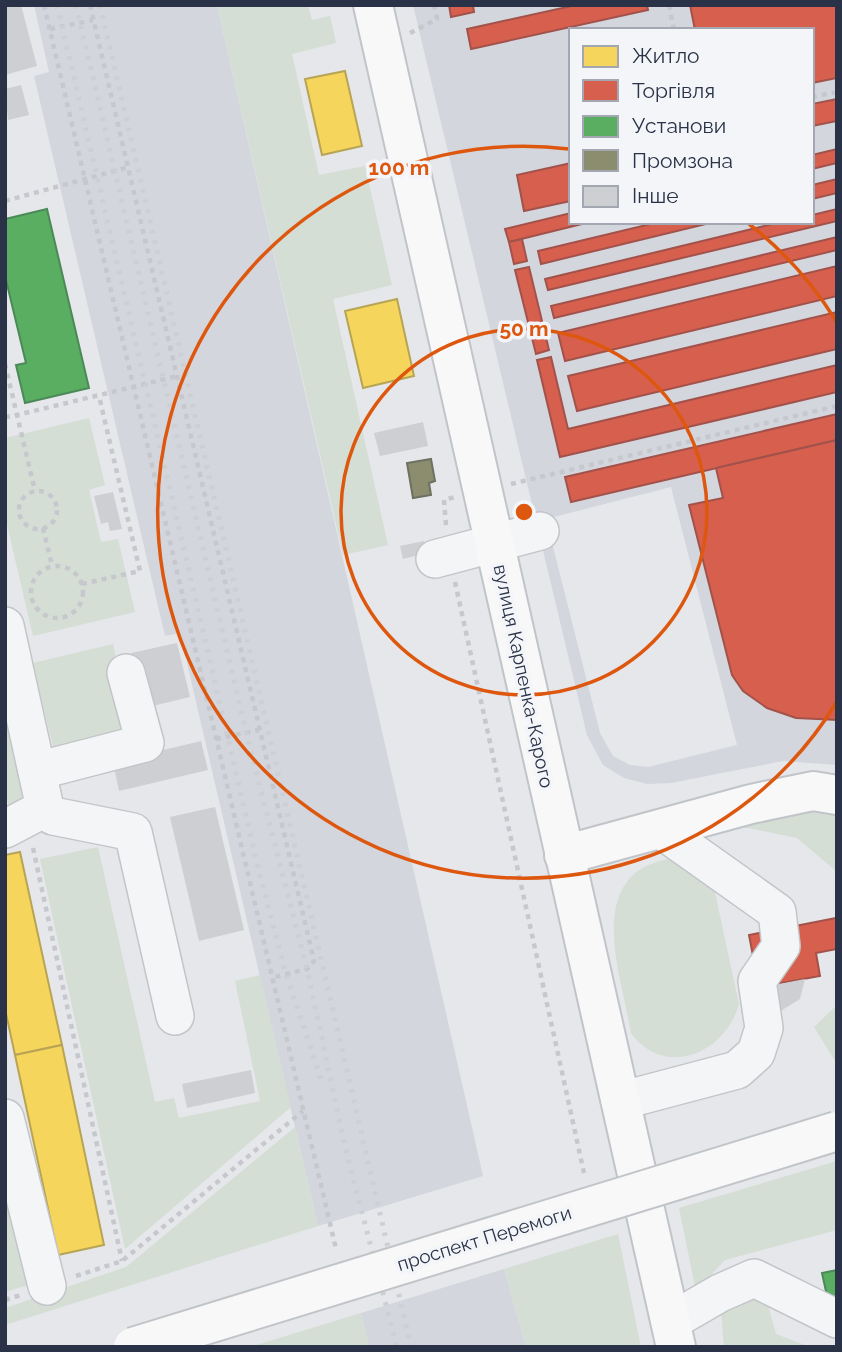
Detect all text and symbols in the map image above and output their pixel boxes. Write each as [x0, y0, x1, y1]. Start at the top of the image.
legend [569, 28, 814, 224]
text: Житло [632, 43, 700, 68]
text: Торгівля [632, 78, 715, 103]
text: Установи [632, 113, 726, 138]
text: Промзона [632, 148, 733, 173]
text: 100 m [369, 155, 429, 180]
text: Інше [632, 183, 679, 208]
text: 50 m [499, 316, 549, 341]
centre of rings [512, 500, 536, 524]
street label: вулиця Карпенка-Карого [490, 562, 558, 790]
street label: проспект Перемоги [394, 1201, 574, 1275]

